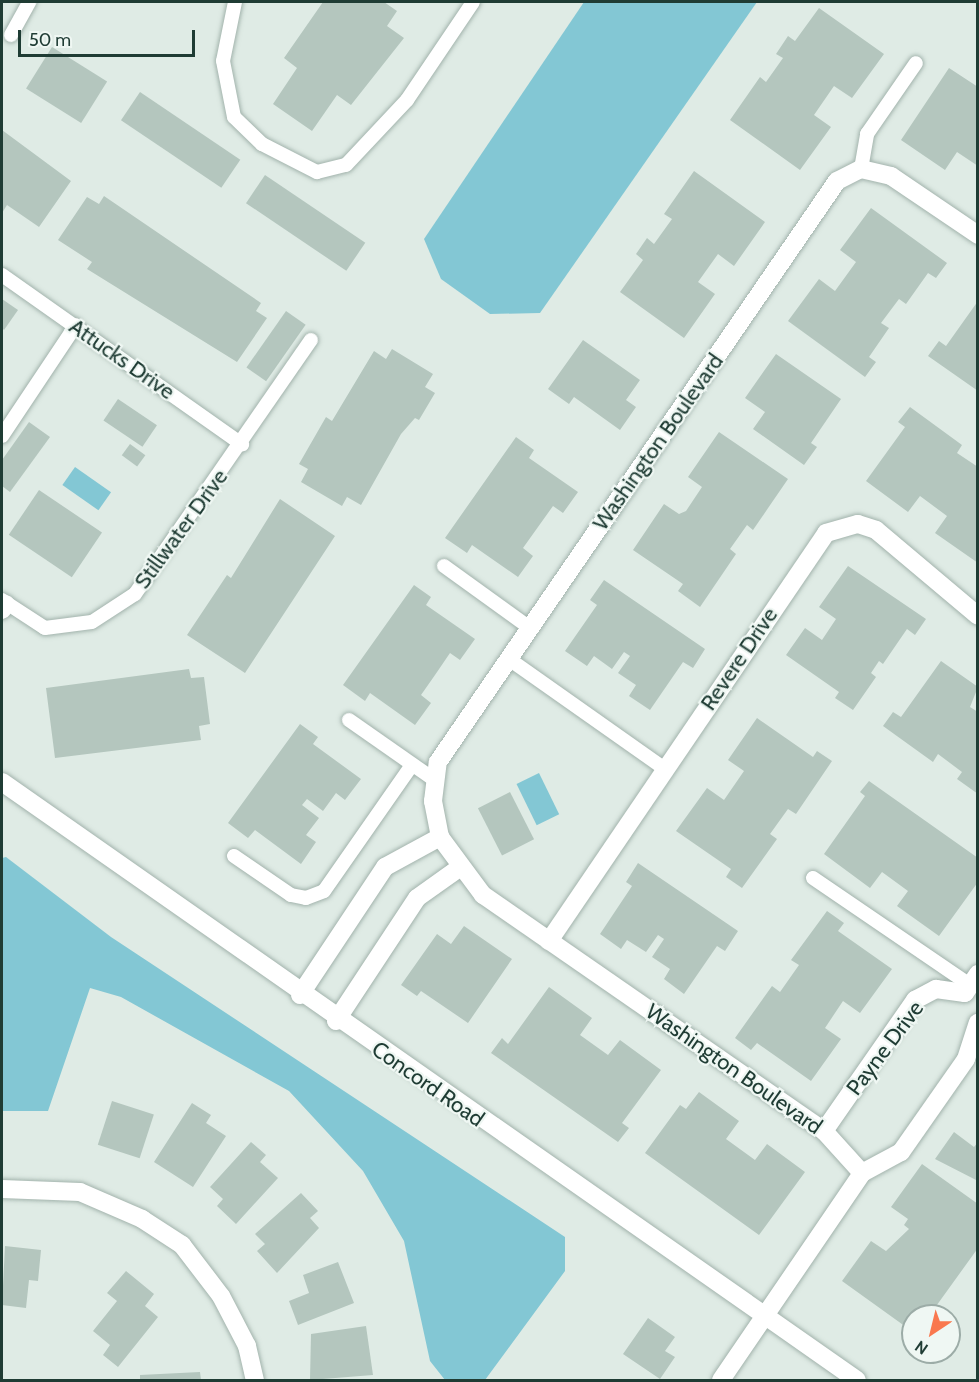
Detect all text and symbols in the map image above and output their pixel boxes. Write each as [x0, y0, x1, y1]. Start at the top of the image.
scale bar [21, 18, 198, 56]
text: 50 m [29, 29, 71, 51]
street label: Attucks Drive [64, 313, 180, 405]
street label: Washington Boulevard [587, 349, 729, 535]
street label: Stillwater Drive [129, 464, 233, 594]
street label: Revere Drive [695, 603, 783, 715]
street label: Payne Drive [841, 996, 929, 1100]
street label: Washington Boulevard [641, 998, 827, 1140]
street label: Concord Road [367, 1036, 489, 1132]
north arrow [901, 1304, 961, 1364]
text: N [911, 1336, 932, 1359]

